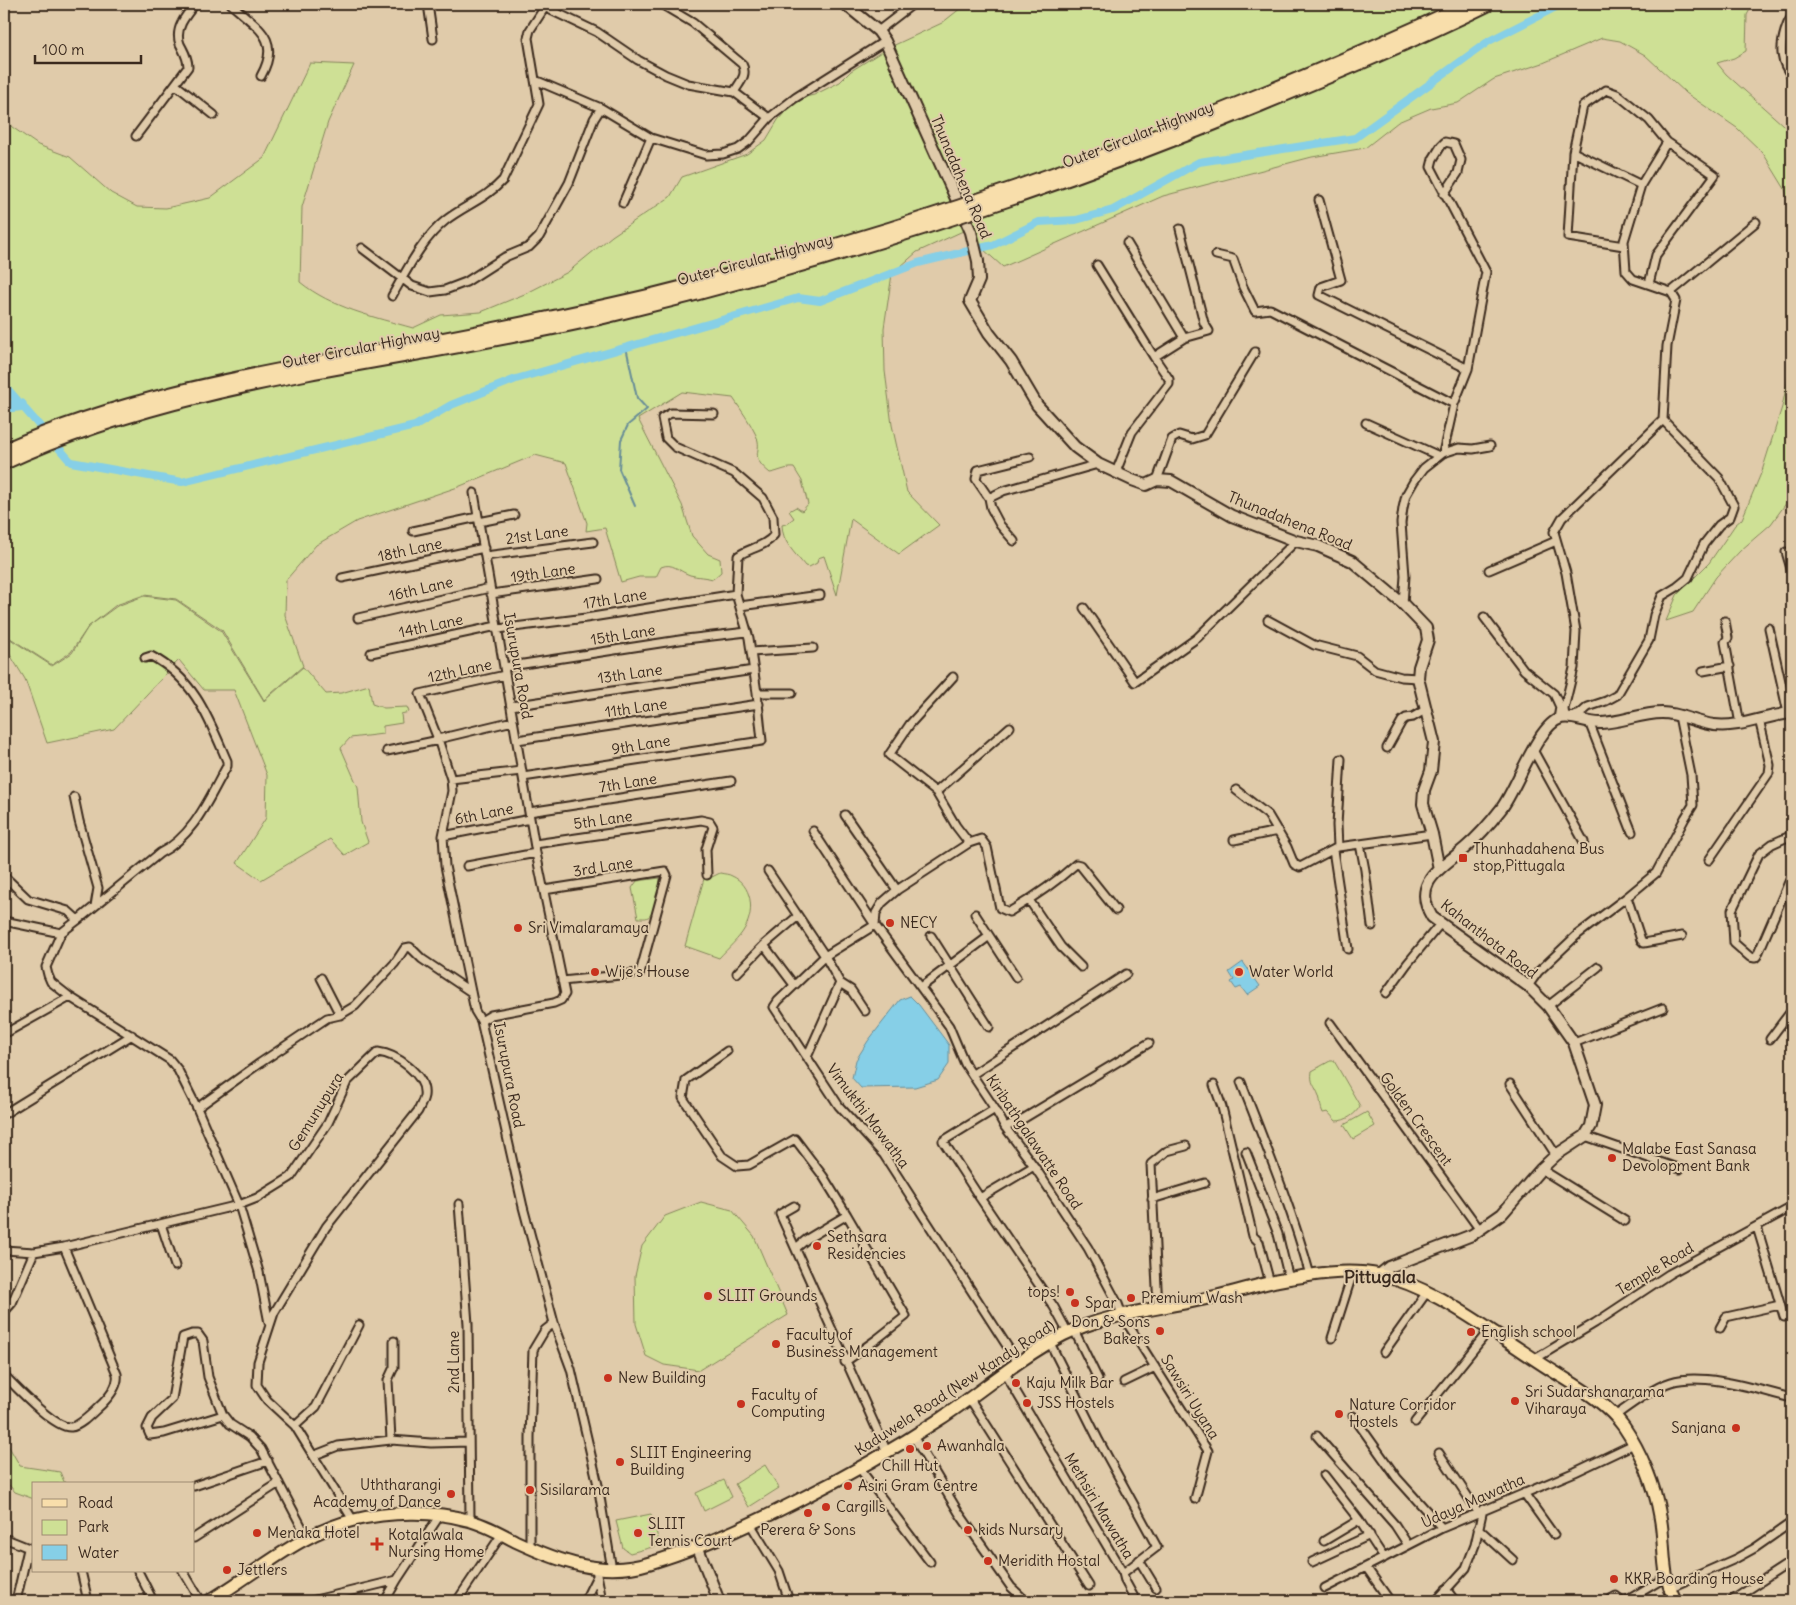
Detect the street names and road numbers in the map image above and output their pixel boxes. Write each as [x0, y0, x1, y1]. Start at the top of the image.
street label: Outer Circular Highway [1060, 97, 1216, 172]
street label: Thunadahena Road [927, 112, 996, 242]
street label: Outer Circular Highway [675, 230, 835, 289]
street label: Outer Circular Highway [281, 323, 441, 372]
street label: Thunadahena Road [1225, 487, 1355, 554]
street label: 21st Lane [504, 521, 569, 548]
street label: 18th Lane [376, 533, 444, 566]
street label: 19th Lane [509, 559, 577, 586]
street label: 16th Lane [387, 572, 455, 605]
street label: 17th Lane [582, 584, 648, 613]
street label: 14th Lane [397, 609, 465, 642]
street label: Isurupura Road [500, 611, 537, 721]
street label: 15th Lane [589, 620, 657, 649]
street label: 12th Lane [426, 654, 494, 687]
street label: 13th Lane [596, 660, 664, 687]
street label: 11th Lane [604, 694, 668, 721]
street label: 9th Lane [610, 730, 672, 759]
street label: 7th Lane [598, 769, 658, 796]
street label: 6th Lane [453, 799, 515, 828]
street label: 5th Lane [572, 806, 634, 833]
street label: 3rd Lane [572, 852, 634, 881]
street label: Kahanthota Road [1437, 895, 1542, 982]
street label: Isurupura Road [490, 1020, 529, 1130]
street label: Vimukthi Mawatha [823, 1060, 914, 1172]
street label: Gemunupura [284, 1068, 348, 1155]
street label: Golden Crescent [1376, 1068, 1457, 1169]
street label: Kiribathgalawatte Road [982, 1071, 1087, 1213]
street label: Temple Road [1613, 1238, 1697, 1299]
street label: Kaduwela Road (New Kandy Road) [851, 1316, 1058, 1459]
street label: 2nd Lane [444, 1331, 463, 1393]
street label: Sawsiri Uyana [1157, 1351, 1224, 1443]
street label: Methsiri Mawatha [1060, 1449, 1139, 1563]
street label: Udaya Mawatha [1418, 1469, 1528, 1532]

